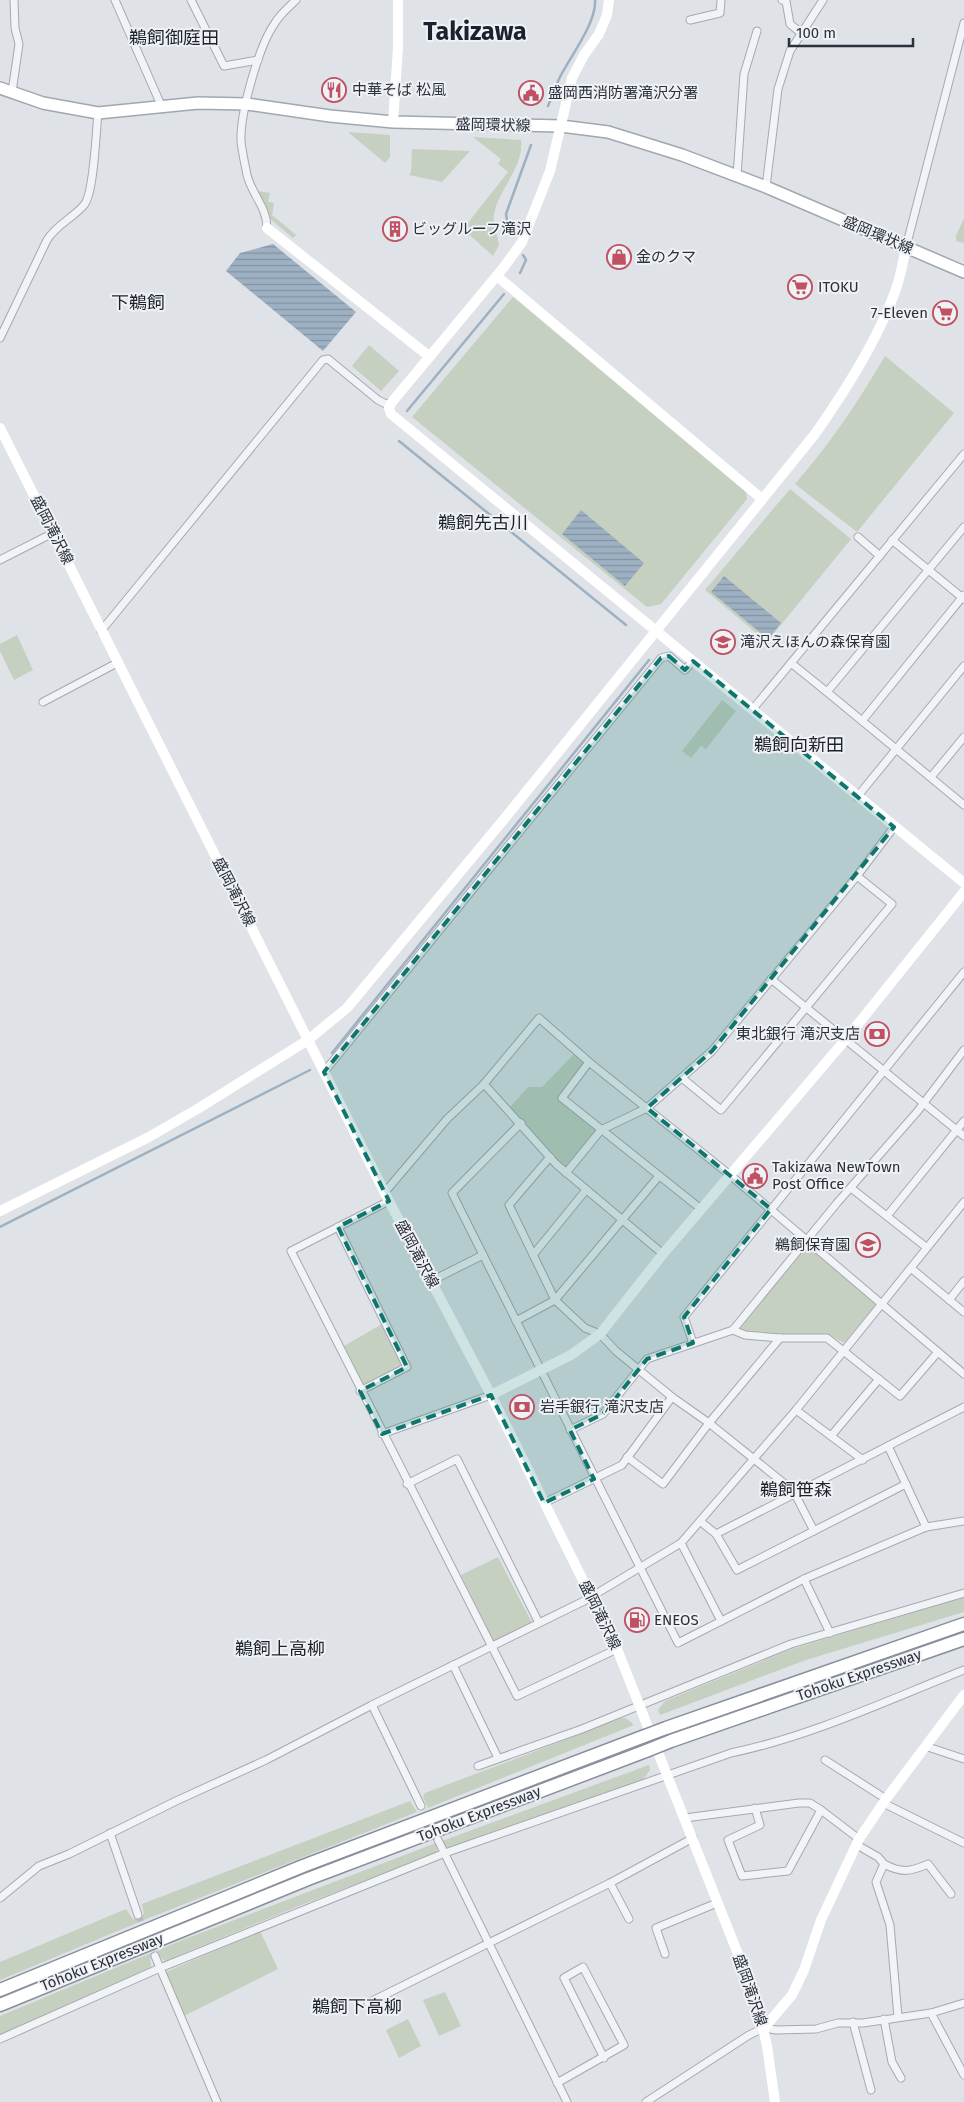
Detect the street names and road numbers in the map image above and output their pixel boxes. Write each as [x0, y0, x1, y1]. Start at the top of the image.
street label: 盛岡環状線 [455, 115, 531, 135]
street label: 盛岡環状線 [840, 212, 916, 258]
street label: 盛岡滝沢線 [27, 492, 77, 568]
street label: 盛岡滝沢線 [209, 854, 259, 930]
street label: 盛岡滝沢線 [391, 1217, 443, 1291]
street label: 盛岡滝沢線 [575, 1577, 625, 1653]
street label: Tohoku Expressway [794, 1645, 924, 1705]
street label: Tohoku Expressway [415, 1782, 544, 1846]
street label: Tohoku Expressway [38, 1929, 167, 1995]
street label: 盛岡滝沢線 [729, 1952, 771, 2028]

